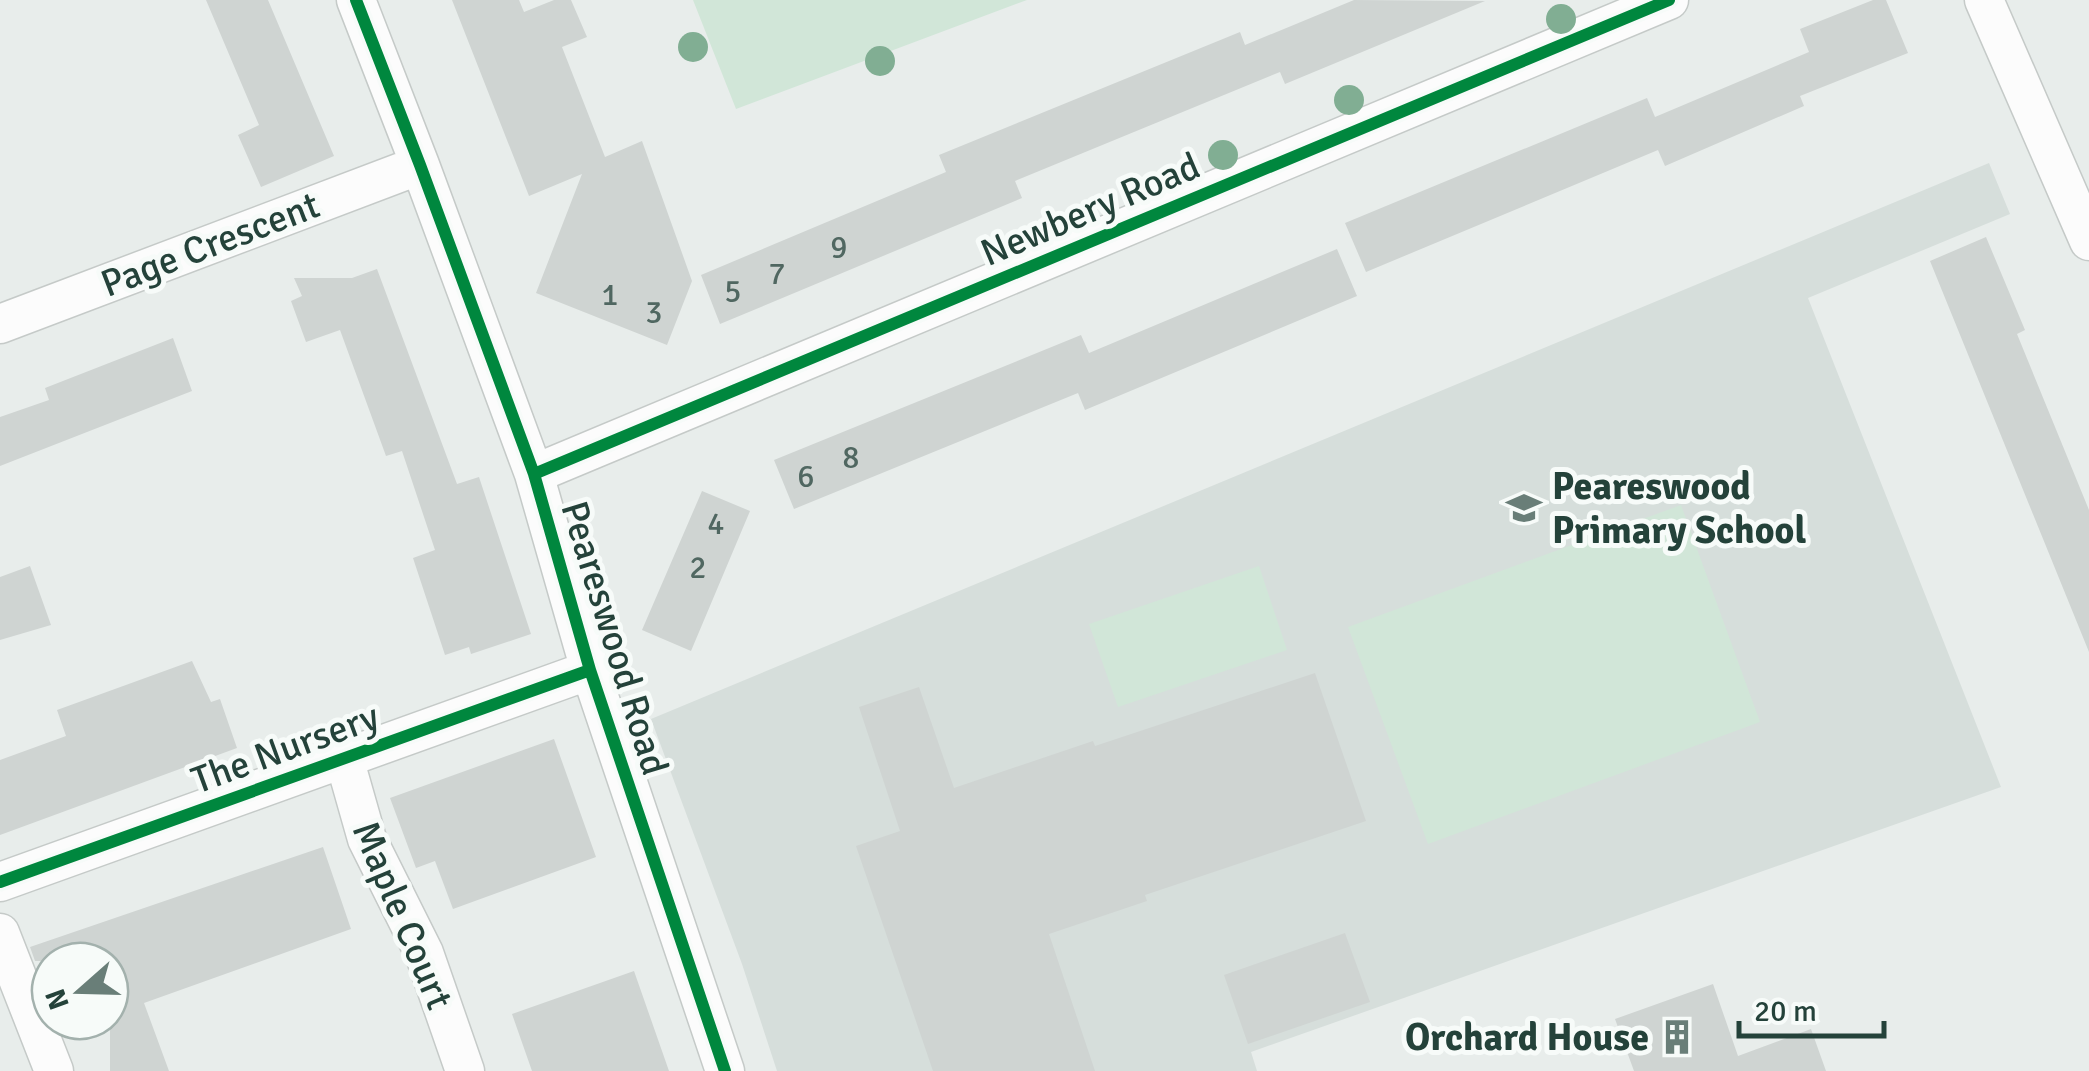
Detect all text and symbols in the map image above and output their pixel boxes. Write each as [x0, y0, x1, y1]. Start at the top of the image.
street label: Newbery Road [974, 142, 1207, 277]
street label: Page Crescent [94, 181, 326, 308]
house number: 9 [830, 228, 848, 267]
house number: 7 [768, 254, 786, 293]
house number: 5 [724, 272, 742, 311]
house number: 1 [601, 275, 619, 314]
house number: 3 [645, 293, 663, 332]
house number: 8 [842, 438, 860, 477]
house number: 6 [797, 457, 815, 496]
place label: Peareswood Primary School [1552, 463, 1806, 554]
school or university icon: Peareswood Primary School [1505, 489, 1543, 527]
street label: Peareswood Road [551, 495, 679, 781]
house number: 4 [707, 504, 725, 543]
house number: 2 [689, 548, 707, 587]
street label: The Nursery [185, 693, 385, 804]
street label: Maple Court [342, 814, 463, 1016]
north arrow [30, 941, 130, 1041]
scale bar [1739, 976, 1884, 1038]
text: N [38, 984, 77, 1014]
text: 20 m [1754, 993, 1817, 1030]
place label: Orchard House [1405, 1014, 1649, 1061]
building icon: Orchard House [1658, 1018, 1696, 1056]

